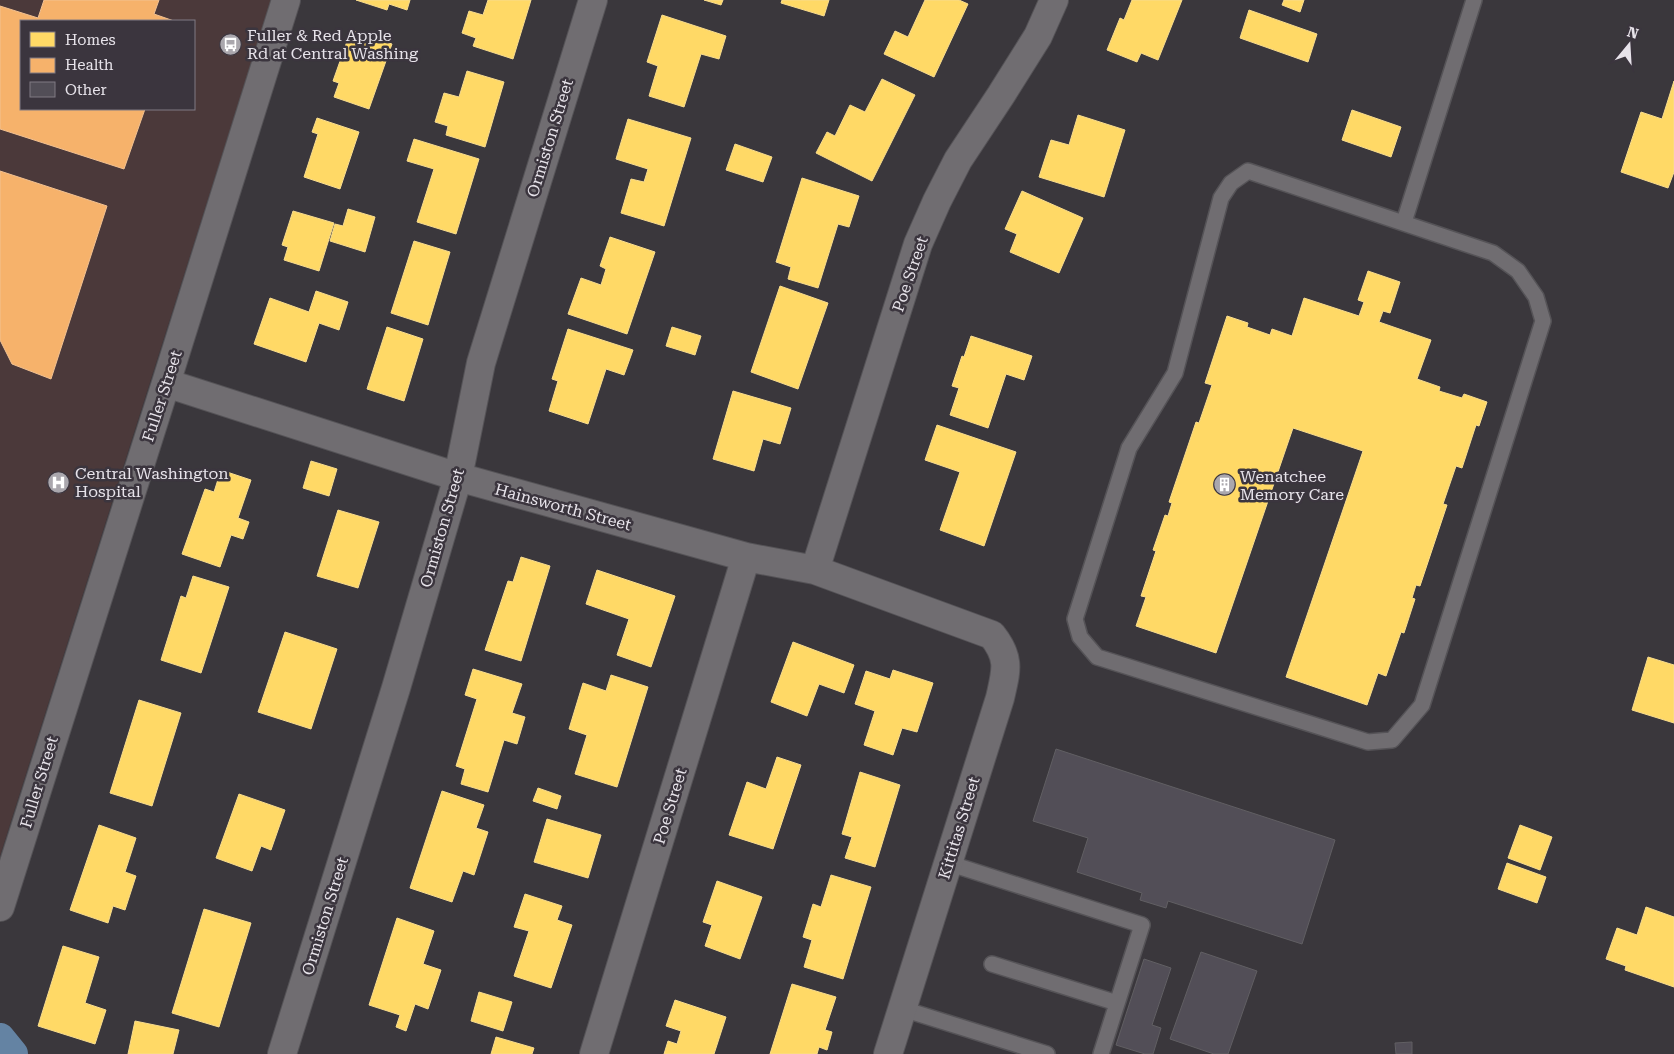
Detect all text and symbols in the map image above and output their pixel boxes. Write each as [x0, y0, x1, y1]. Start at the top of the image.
legend [20, 20, 195, 110]
north arrow [1604, 20, 1654, 70]
text: N [1625, 23, 1641, 42]
place label: Fuller & Red Apple Rd at Central Washing [247, 26, 419, 63]
text: Homes [65, 31, 116, 49]
bus stop icon: Fuller & Red Apple Rd at Central Washing [219, 32, 243, 56]
text: Health [65, 56, 114, 74]
street label: Ormiston Street [523, 77, 577, 199]
text: Other [65, 81, 107, 99]
street label: Poe Street [888, 234, 932, 314]
street label: Fuller Street [138, 348, 186, 444]
place label: Central Washington Hospital [75, 464, 229, 501]
street label: Ormiston Street [416, 466, 468, 590]
place label: Wenatchee Memory Care [1240, 467, 1344, 504]
hospital icon: Central Washington Hospital [47, 470, 71, 494]
building icon: Wenatchee Memory Care [1212, 473, 1236, 497]
street label: Hainsworth Street [493, 480, 633, 534]
street label: Fuller Street [16, 734, 62, 830]
street label: Poe Street [649, 766, 691, 846]
street label: Kittitas Street [934, 774, 984, 881]
street label: Ormiston Street [298, 855, 352, 977]

